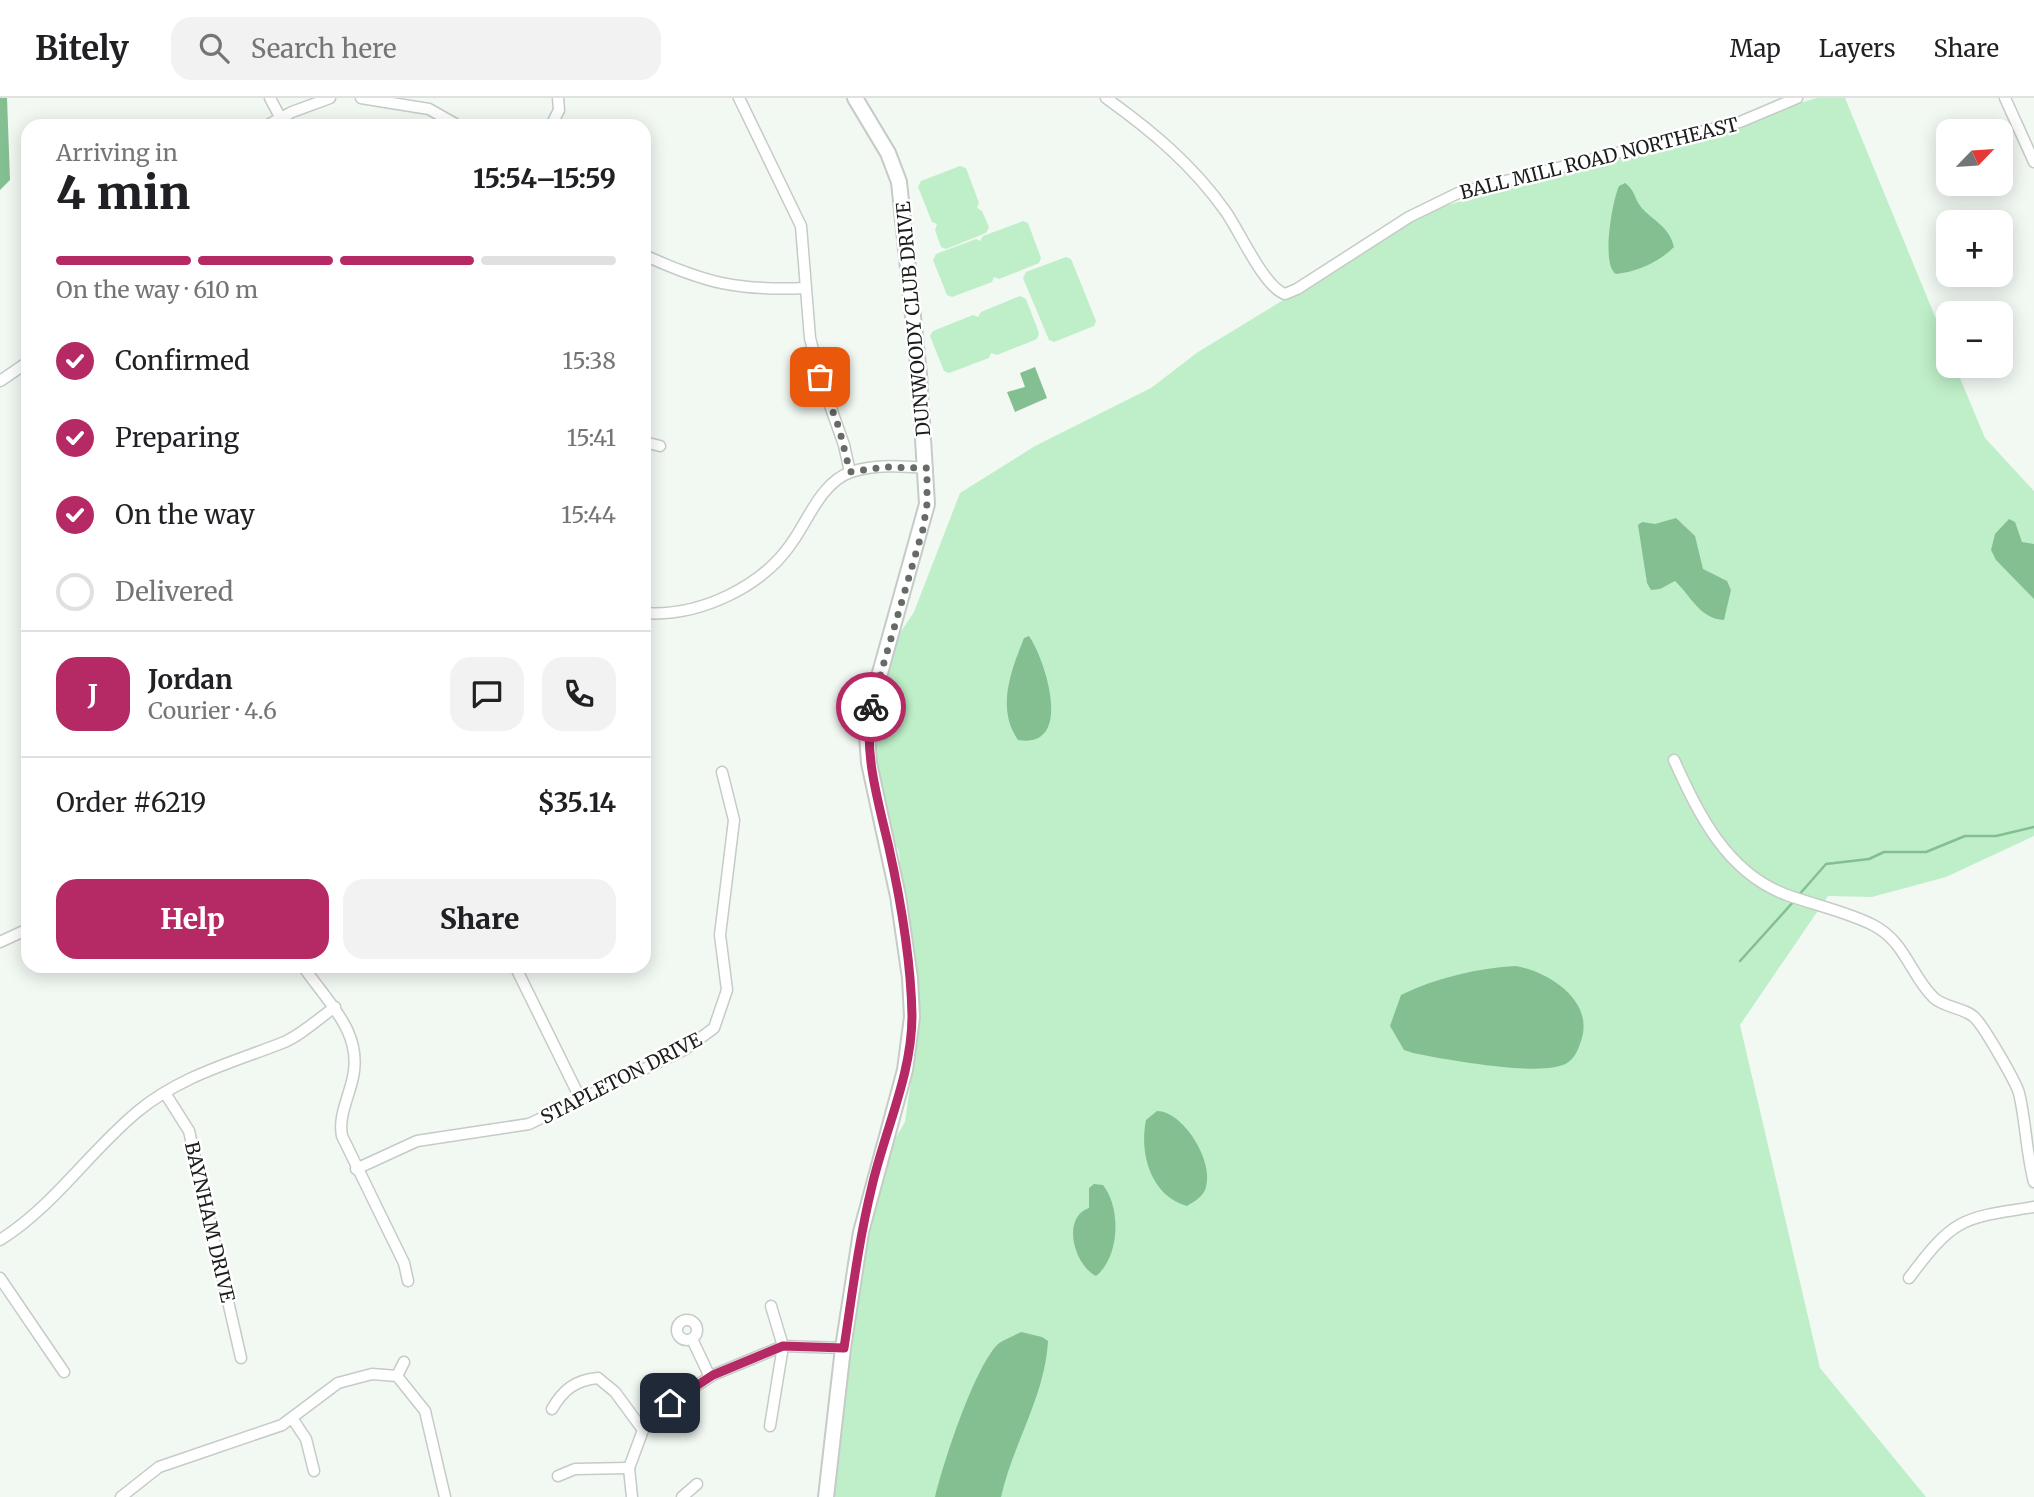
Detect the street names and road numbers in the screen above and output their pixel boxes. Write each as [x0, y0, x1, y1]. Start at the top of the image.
street label: BALL MILL ROAD NORTHEAST [1457, 112, 1741, 204]
street label: DUNWOODY CLUB DRIVE [891, 201, 935, 437]
street label: STAPLETON DRIVE [536, 1027, 706, 1129]
street label: BAYNHAM DRIVE [180, 1139, 240, 1305]

